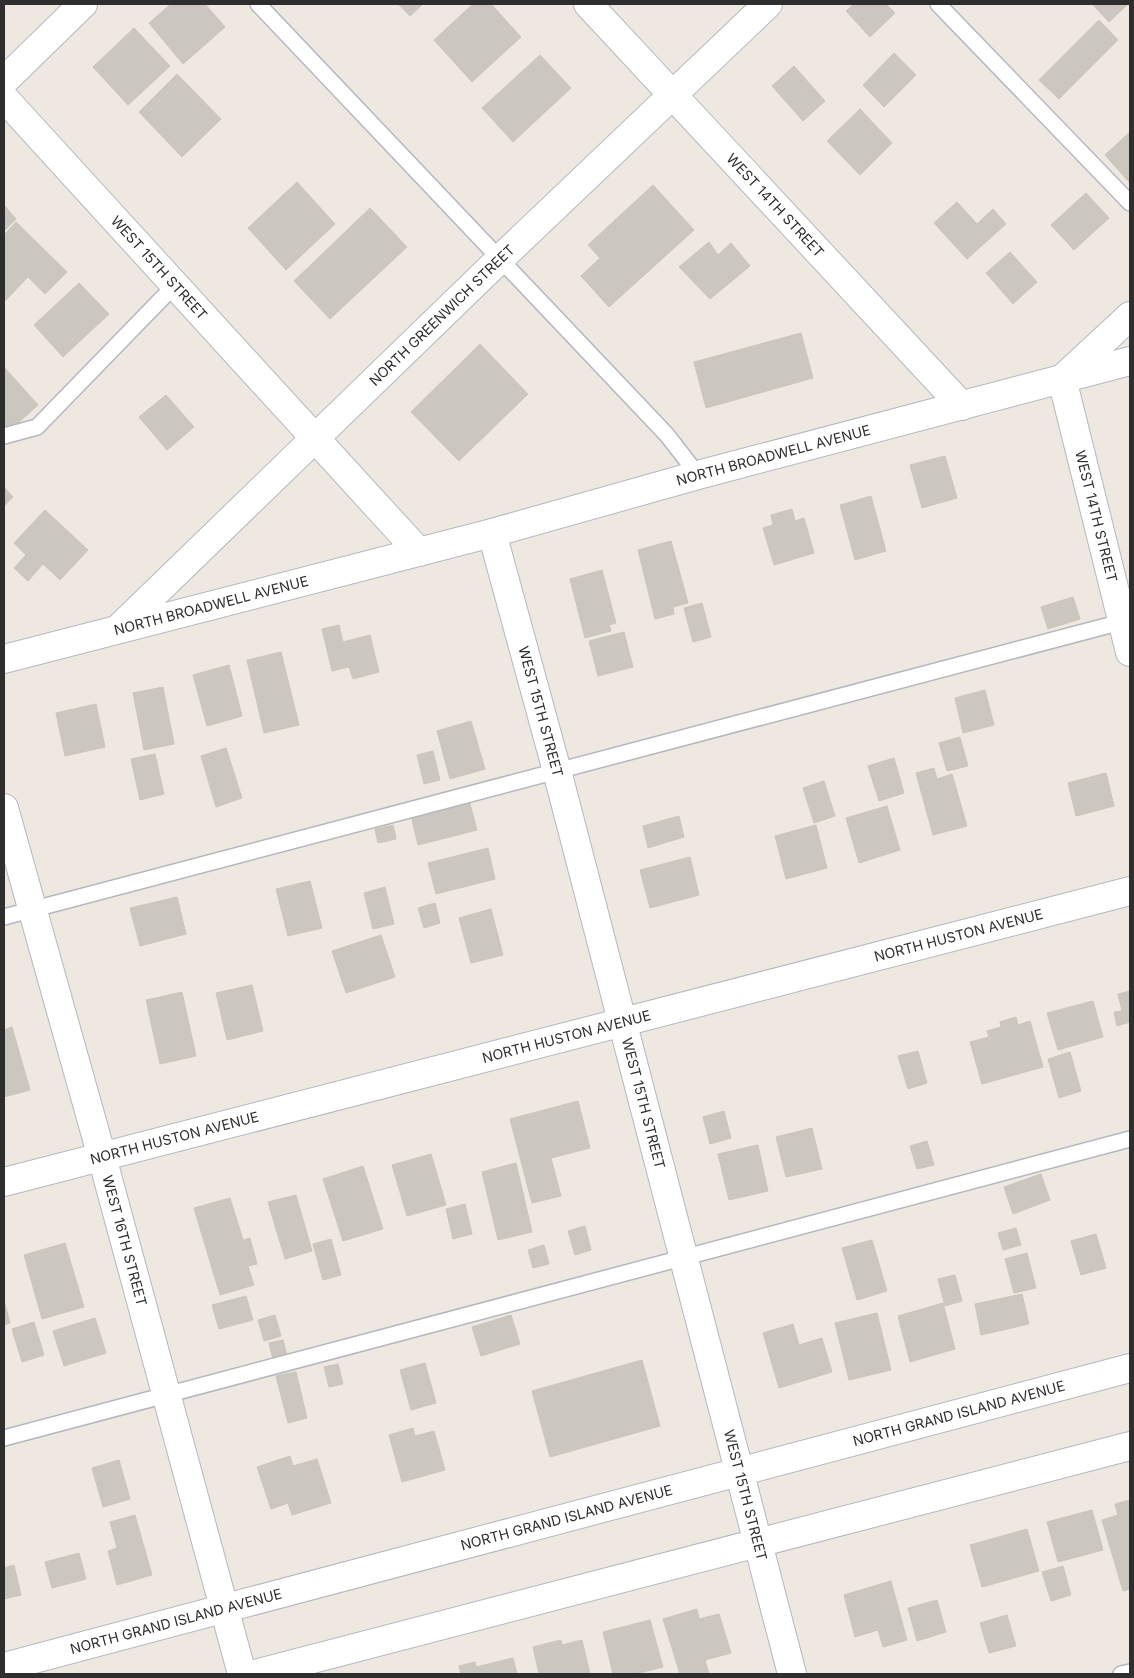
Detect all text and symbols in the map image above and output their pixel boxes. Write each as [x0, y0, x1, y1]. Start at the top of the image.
street label: WEST 14TH STREET [723, 150, 828, 260]
street label: WEST 15TH STREET [108, 212, 211, 323]
street label: NORTH GREENWICH STREET [365, 241, 518, 389]
street label: NORTH BROADWELL AVENUE [674, 421, 872, 489]
street label: WEST 14TH STREET [1072, 448, 1121, 584]
street label: NORTH BROADWELL AVENUE [112, 572, 310, 638]
street label: WEST 15TH STREET [515, 644, 567, 778]
street label: NORTH HUSTON AVENUE [872, 905, 1045, 965]
street label: NORTH HUSTON AVENUE [480, 1006, 653, 1066]
street label: WEST 15TH STREET [619, 1036, 669, 1170]
street label: NORTH HUSTON AVENUE [88, 1108, 260, 1167]
street label: WEST 16TH STREET [99, 1173, 151, 1308]
street label: NORTH GRAND ISLAND AVENUE [851, 1377, 1067, 1449]
street label: WEST 15TH STREET [721, 1428, 771, 1562]
street label: NORTH GRAND ISLAND AVENUE [459, 1481, 674, 1553]
street label: NORTH GRAND ISLAND AVENUE [68, 1585, 284, 1657]

